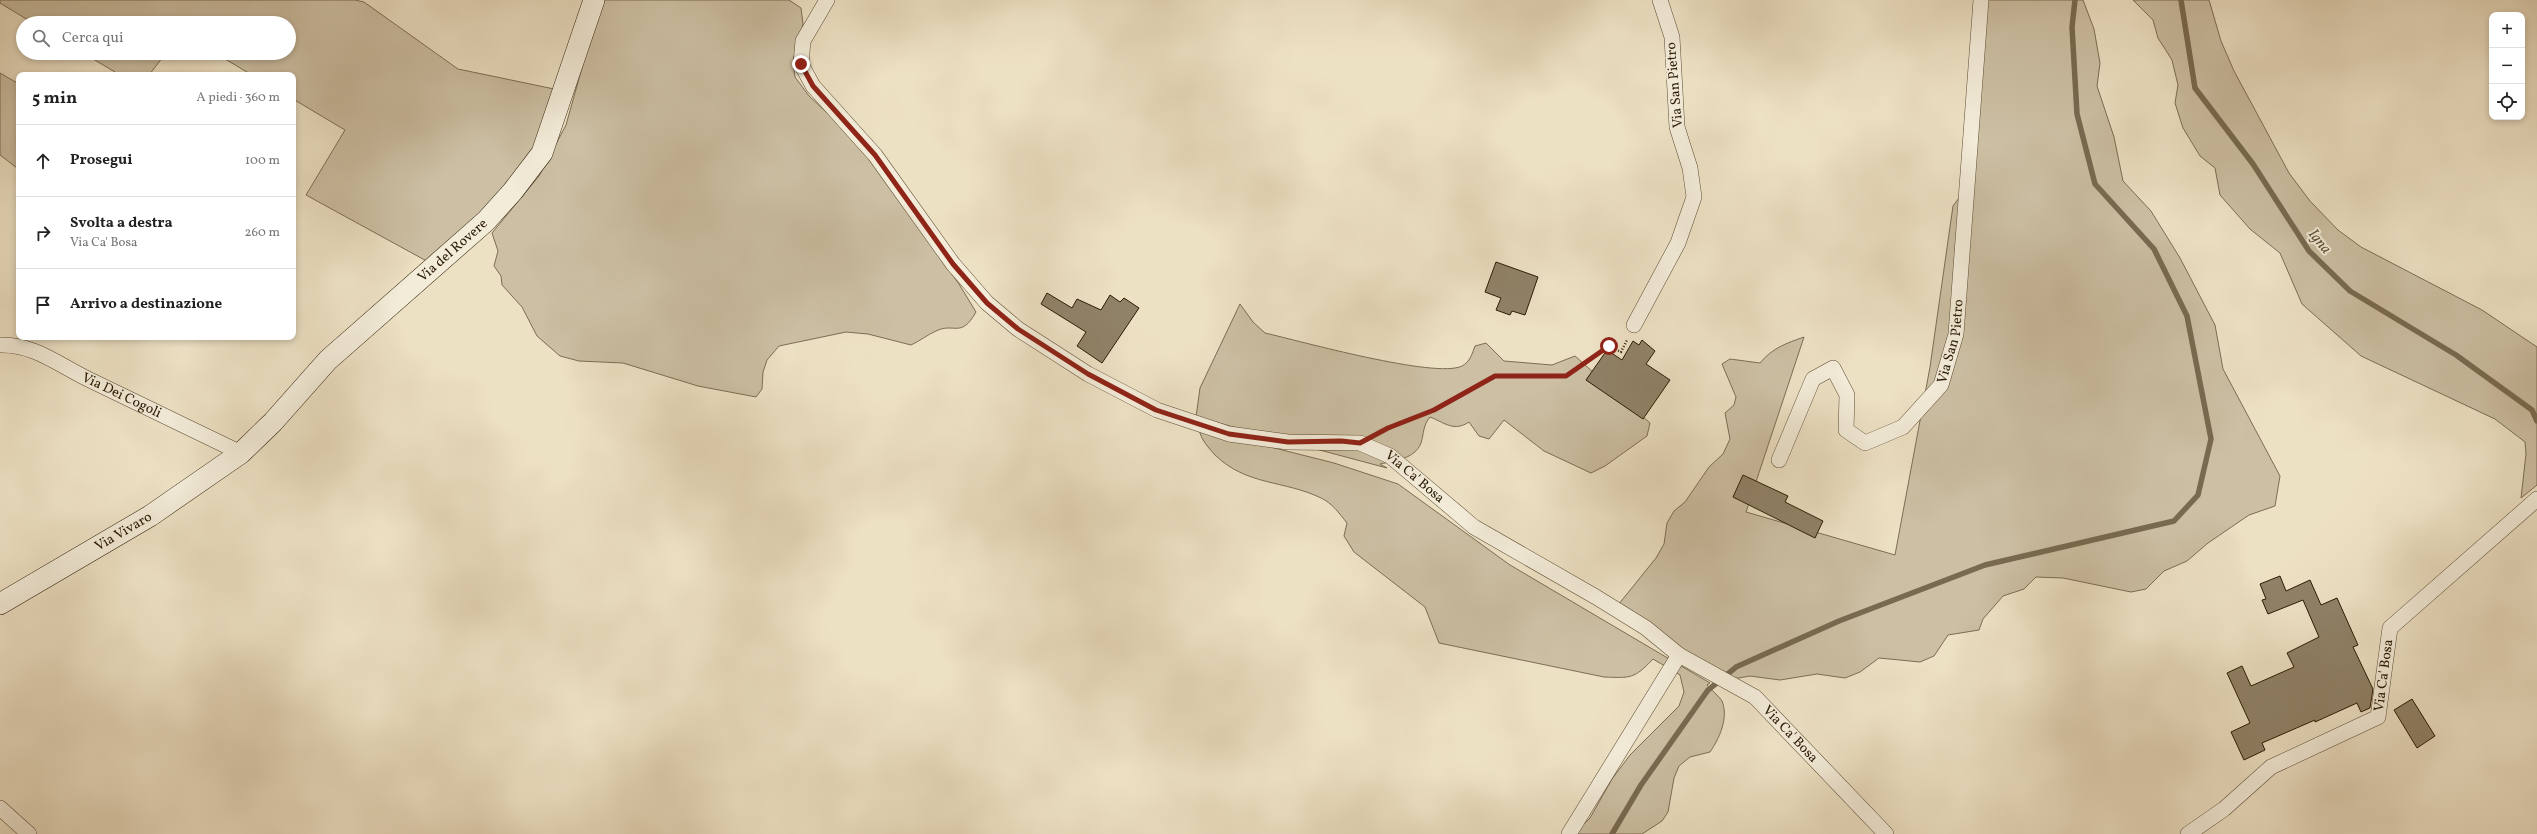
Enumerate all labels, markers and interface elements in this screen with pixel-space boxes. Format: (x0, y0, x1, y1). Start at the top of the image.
map controls (2489, 12, 2525, 120)
button: + (2489, 12, 2525, 48)
search box (16, 16, 296, 60)
icon: search (30, 27, 52, 49)
text: Cerca qui (62, 28, 124, 49)
street label: Via San Pietro (1662, 41, 1688, 129)
button: − (2489, 48, 2525, 84)
route end (792, 55, 810, 73)
button: locate (2489, 84, 2525, 120)
text: 5 min (32, 87, 77, 110)
text: A piedi · 360 m (197, 89, 280, 107)
icon: ahead (32, 150, 54, 172)
text: Prosegui (70, 150, 133, 171)
text: 100 m (245, 152, 280, 170)
text: Svolta a destra (70, 213, 173, 234)
street label: Via del Rovere (413, 214, 492, 286)
icon: right (32, 222, 54, 244)
text: 260 m (245, 224, 280, 242)
water label: Igna (2302, 225, 2336, 259)
text: Via Ca' Bosa (70, 234, 138, 252)
icon: arrive (32, 294, 54, 316)
text: Arrivo a destinazione (70, 294, 222, 315)
street label: Via San Pietro (1932, 299, 1968, 386)
route start (1600, 337, 1618, 355)
street label: Via Dei Cogoli (79, 368, 165, 423)
street label: Via Ca' Bosa (1381, 446, 1449, 508)
street label: Via Vivaro (91, 507, 155, 556)
street label: Via Ca' Bosa (2369, 638, 2398, 713)
street label: Via Ca' Bosa (1758, 701, 1822, 767)

